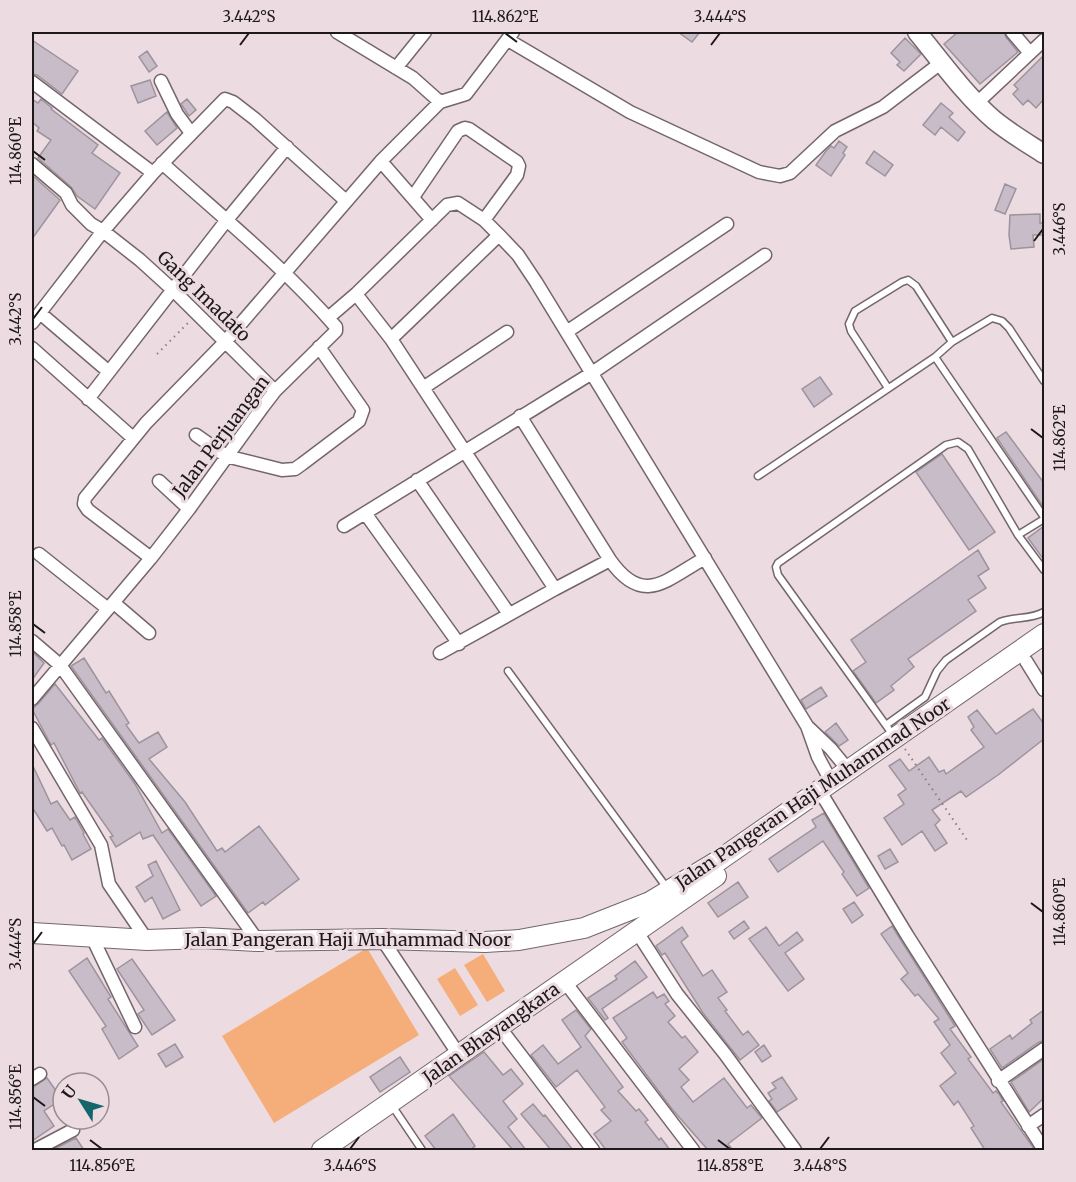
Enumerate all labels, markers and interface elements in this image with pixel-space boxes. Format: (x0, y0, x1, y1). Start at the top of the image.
text: 3.442°S (223, 7, 275, 26)
text: 114.862°E (472, 7, 539, 26)
text: 3.444°S (694, 7, 746, 26)
text: 114.860°E (6, 116, 25, 185)
text: 3.446°S (1050, 203, 1069, 255)
street label: Gang Imadato (152, 246, 256, 346)
text: 3.442°S (6, 293, 25, 345)
street label: Jalan Perjuangan (167, 371, 274, 502)
text: 114.862°E (1050, 404, 1069, 471)
text: 114.858°E (6, 590, 25, 657)
street label: Jalan Pangeran Haji Muhammad Noor (670, 692, 955, 894)
text: 114.860°E (1050, 877, 1069, 946)
text: 3.444°S (6, 918, 25, 970)
street label: Jalan Pangeran Haji Muhammad Noor (184, 928, 511, 951)
street label: Jalan Bhayangkara (417, 977, 564, 1089)
text: 114.856°E (6, 1064, 25, 1130)
north arrow (51, 1071, 111, 1131)
text: U (57, 1081, 81, 1103)
text: 114.856°E (69, 1156, 135, 1175)
text: 3.446°S (324, 1156, 376, 1175)
text: 114.858°E (697, 1156, 764, 1175)
text: 3.448°S (793, 1156, 847, 1175)

